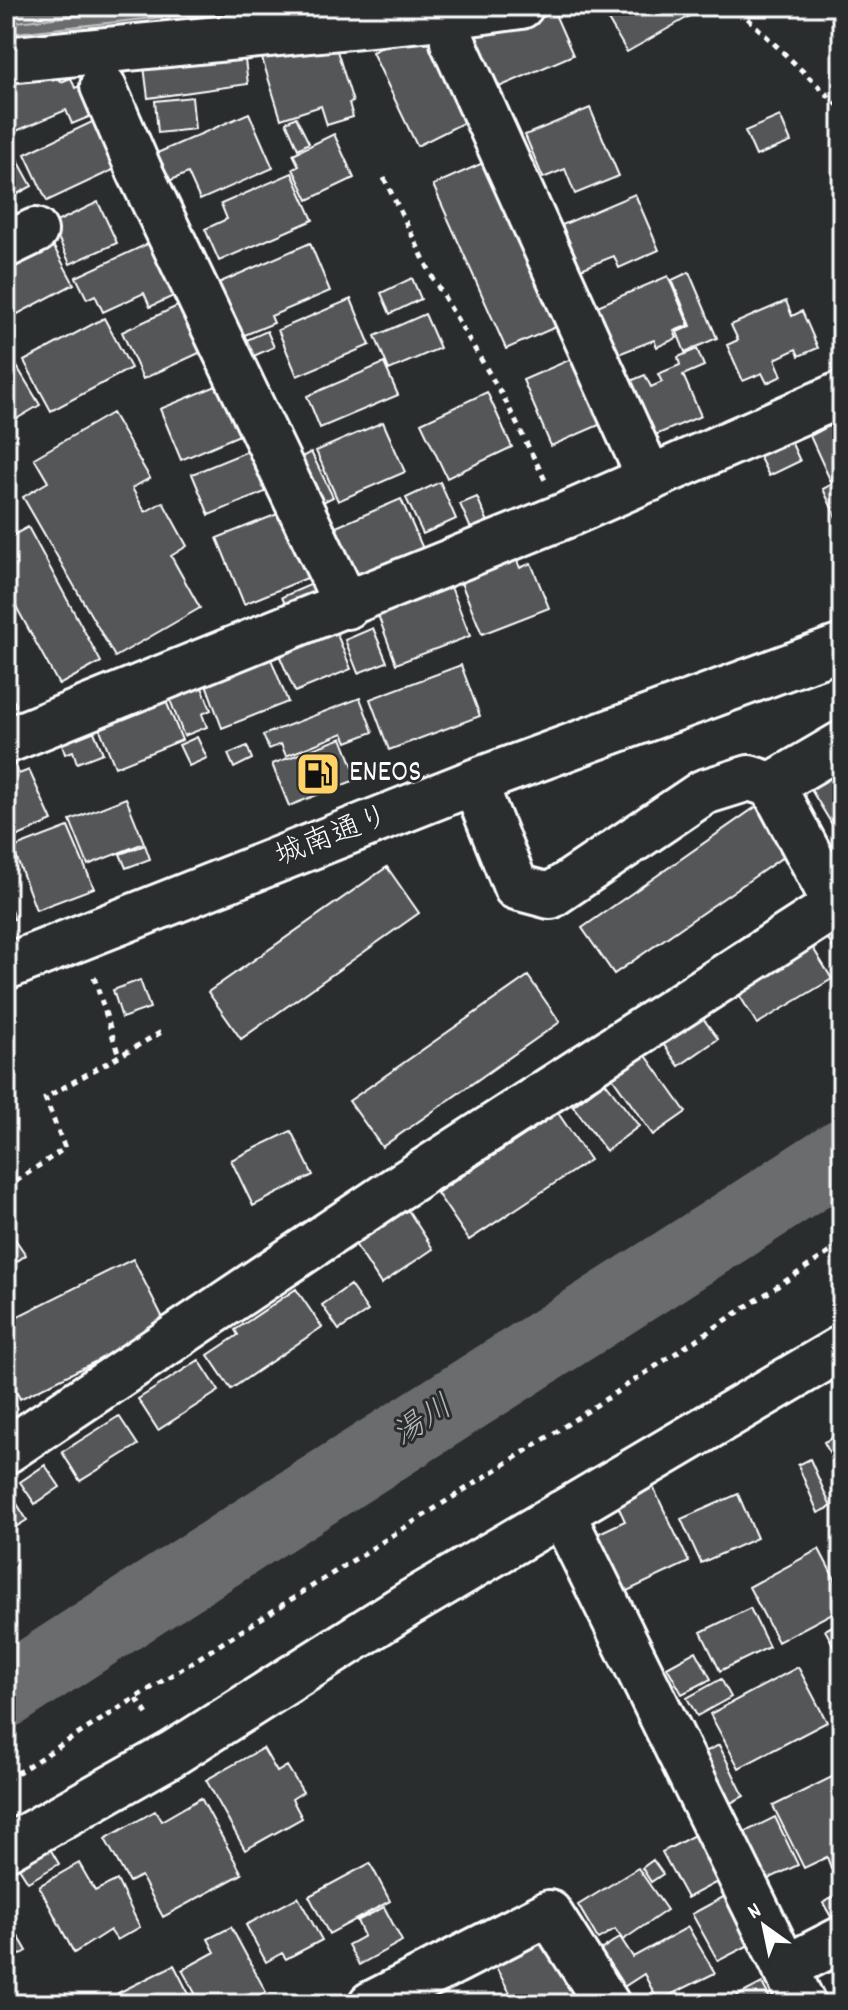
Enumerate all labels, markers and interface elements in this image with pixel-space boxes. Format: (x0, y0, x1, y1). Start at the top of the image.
fuel station icon: ENEOS (294, 750, 342, 798)
place label: ENEOS (349, 753, 422, 796)
street label: 城南通り (269, 796, 397, 880)
water label: 湯川 (385, 1386, 463, 1460)
north arrow (724, 1886, 804, 1966)
text: N (742, 1896, 768, 1928)

